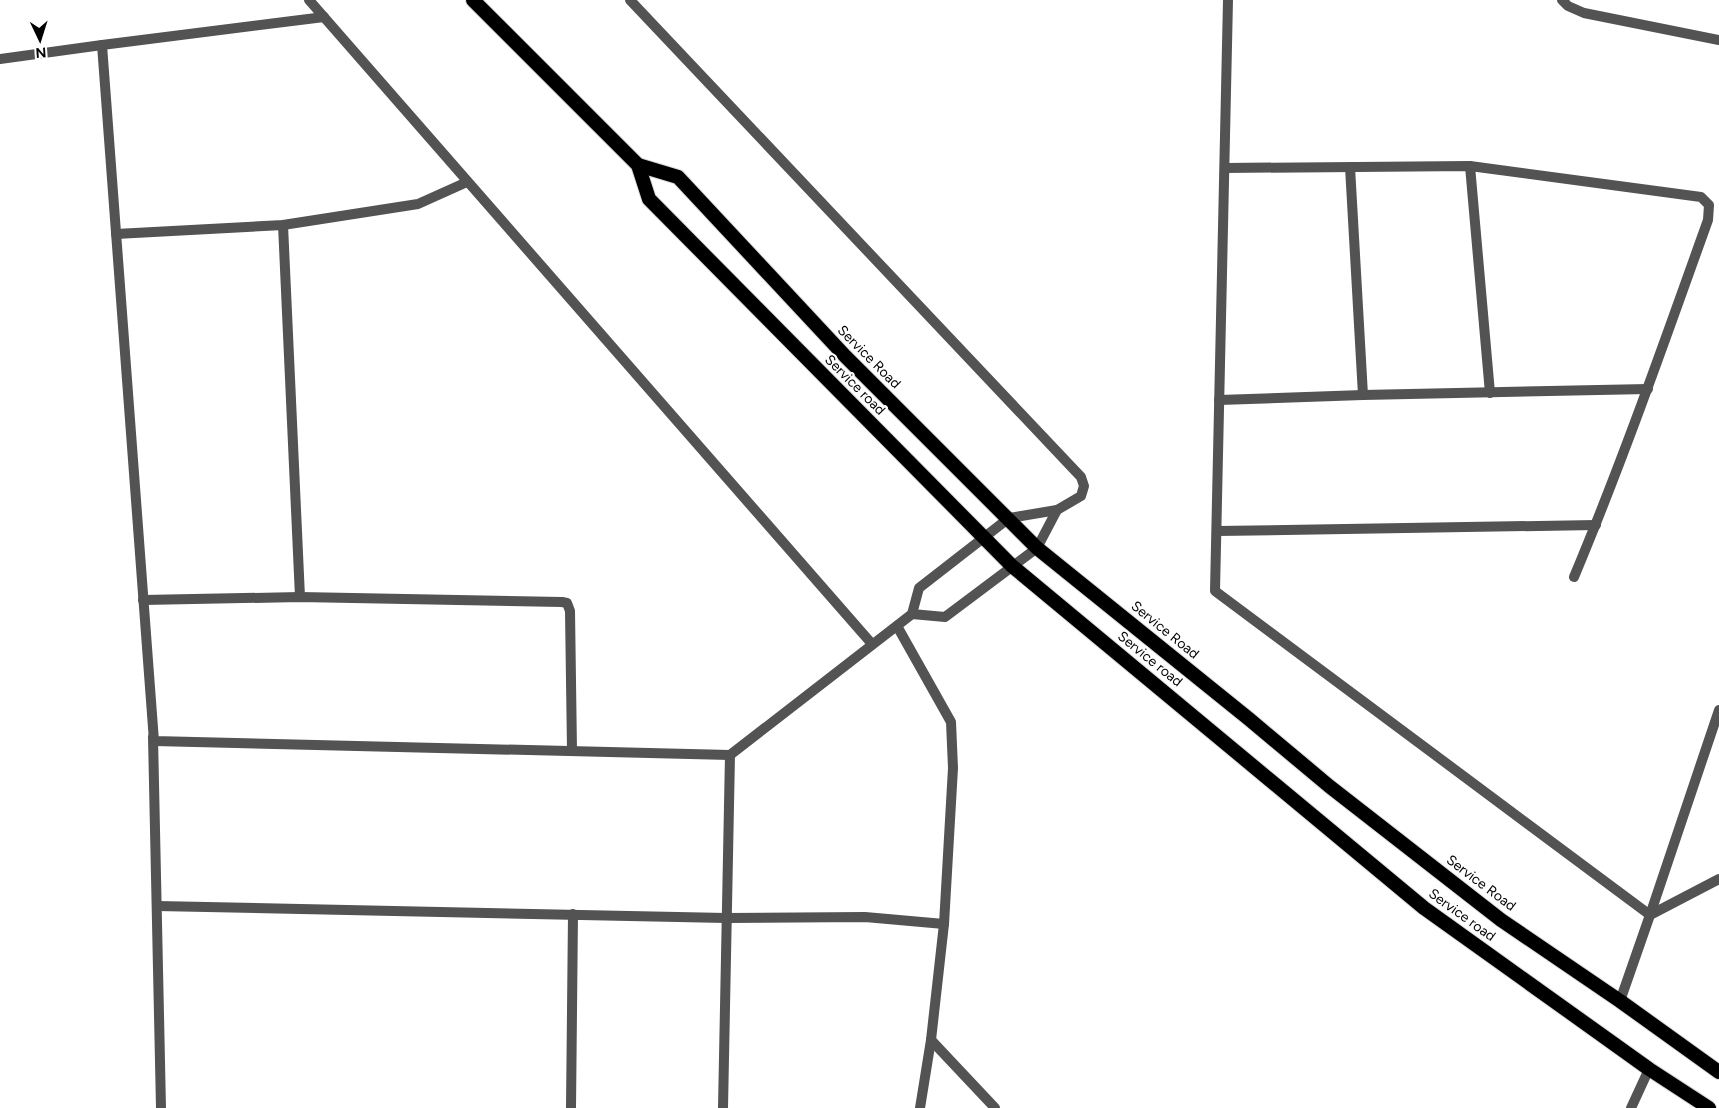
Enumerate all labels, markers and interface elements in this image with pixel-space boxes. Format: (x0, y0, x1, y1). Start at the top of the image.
north arrow (15, 15, 65, 65)
text: N (35, 44, 47, 61)
street label: Service Road (834, 322, 904, 392)
street label: Service road (821, 351, 889, 419)
street label: Service Road (1128, 597, 1202, 663)
street label: Service road (1114, 628, 1186, 690)
street label: Service Road (1443, 851, 1519, 915)
street label: Service road (1425, 885, 1499, 945)

